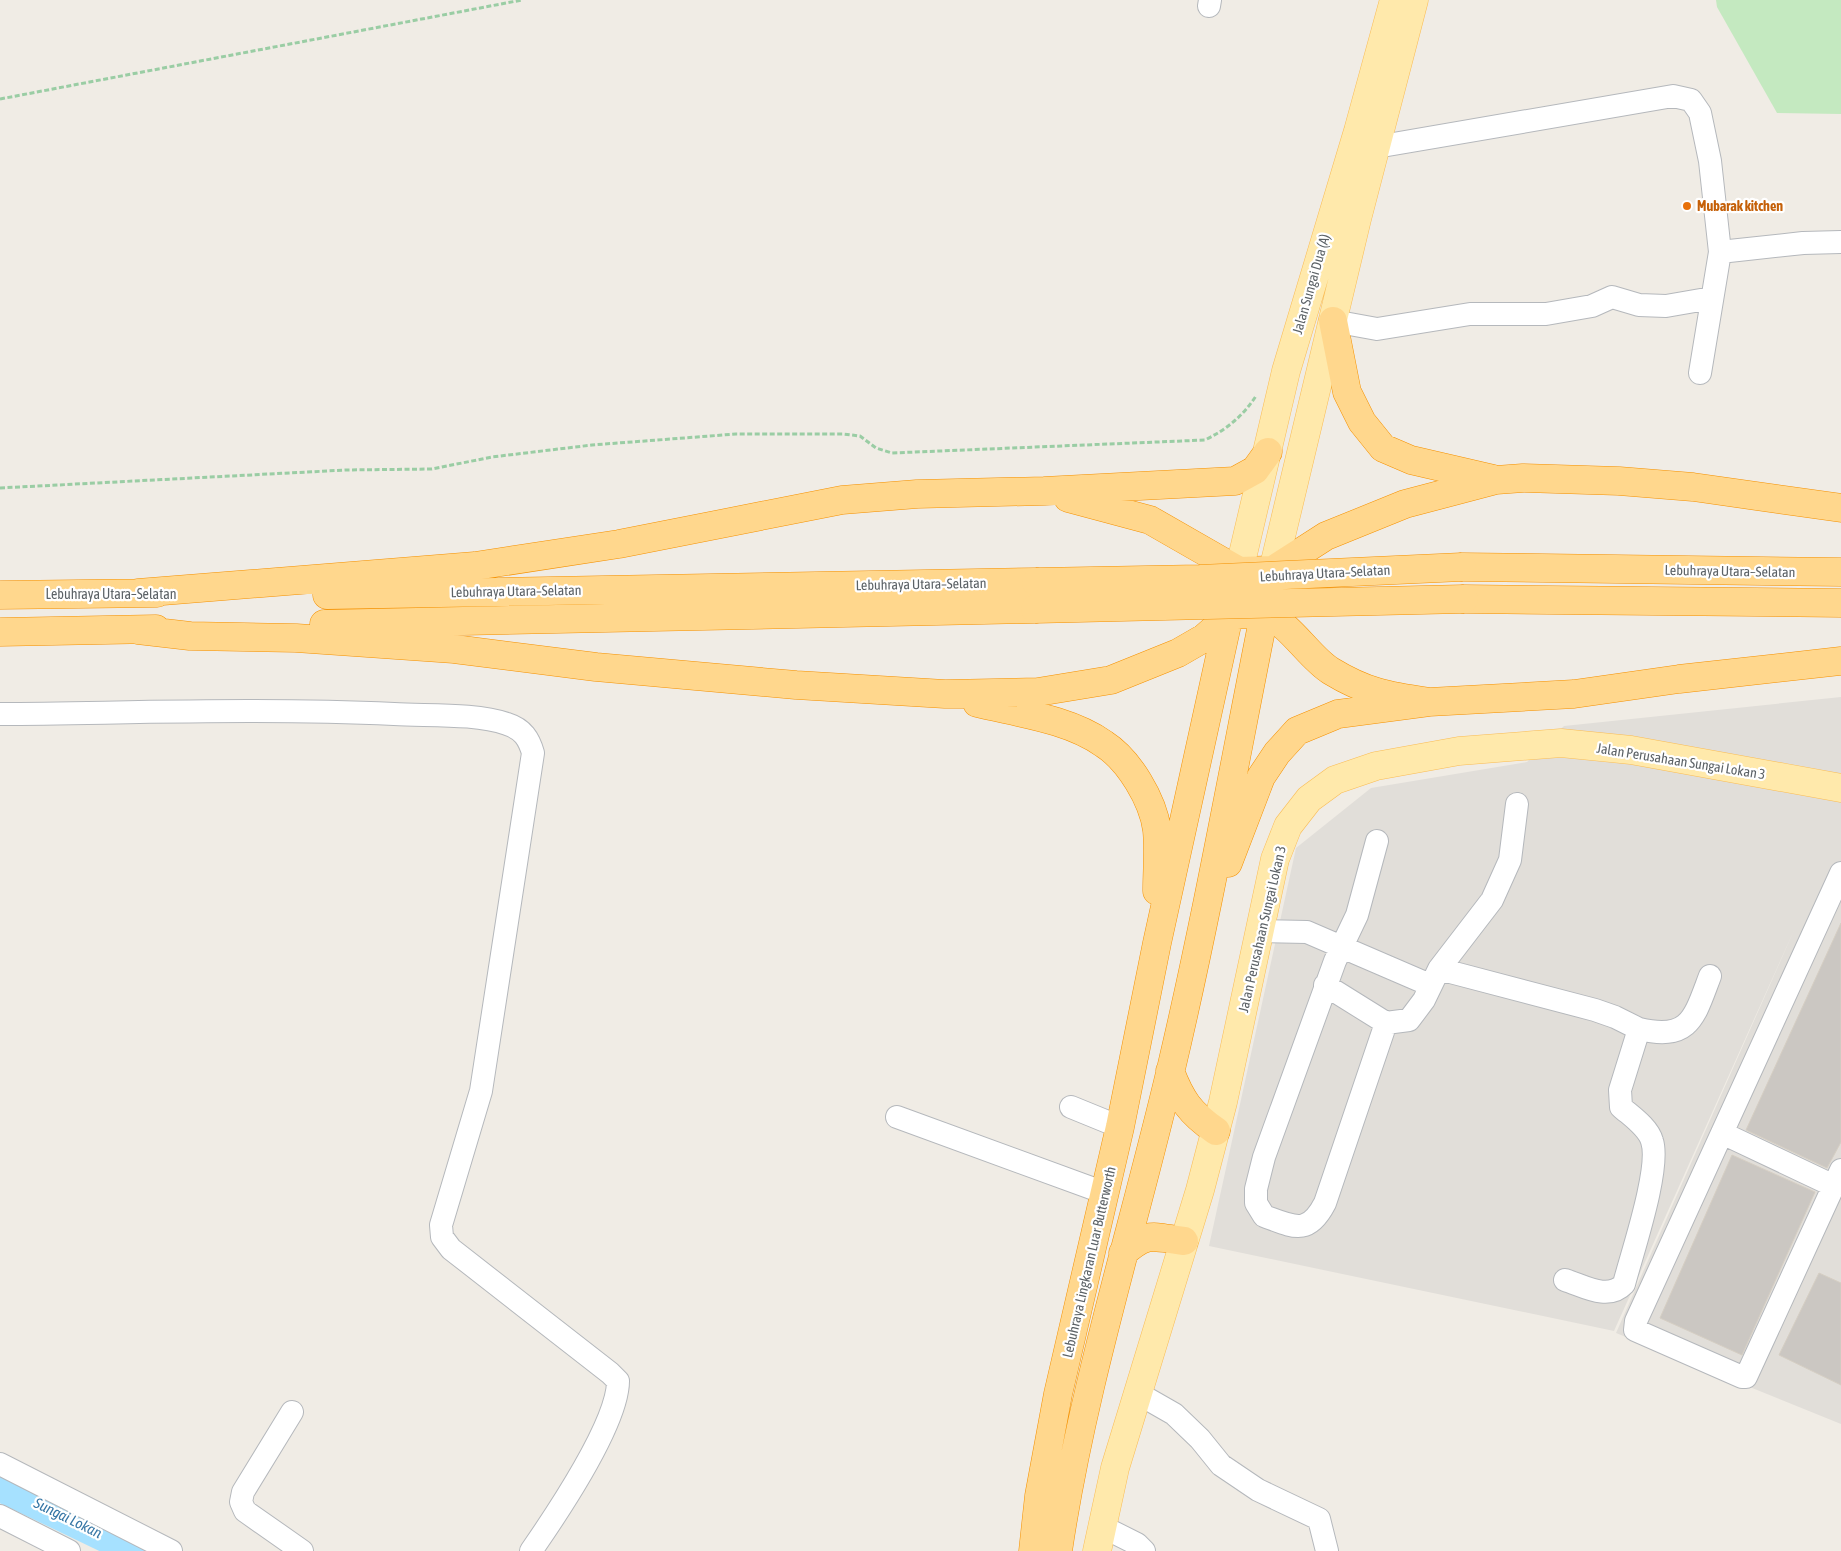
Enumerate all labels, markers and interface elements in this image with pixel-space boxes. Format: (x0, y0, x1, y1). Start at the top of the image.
place label: Mubarak kitchen (1697, 198, 1783, 214)
marker: Mubarak kitchen (1681, 200, 1693, 212)
street label: Jalan Sungai Dua (A) (1289, 232, 1333, 336)
street label: Lebuhraya Utara–Selatan (1259, 562, 1391, 584)
street label: Lebuhraya Utara–Selatan (1664, 562, 1796, 580)
street label: Lebuhraya Utara–Selatan (855, 575, 987, 593)
street label: Lebuhraya Utara–Selatan (450, 582, 582, 600)
street label: Lebuhraya Utara–Selatan (46, 586, 176, 602)
street label: Jalan Perusahaan Sungai Lokan 3 (1595, 740, 1767, 782)
street label: Jalan Perusahaan Sungai Lokan 3 (1235, 844, 1289, 1014)
street label: Lebuhraya Lingkaran Luar Butterworth (1059, 1165, 1119, 1359)
water label: Sungai Lokan (31, 1493, 105, 1541)

